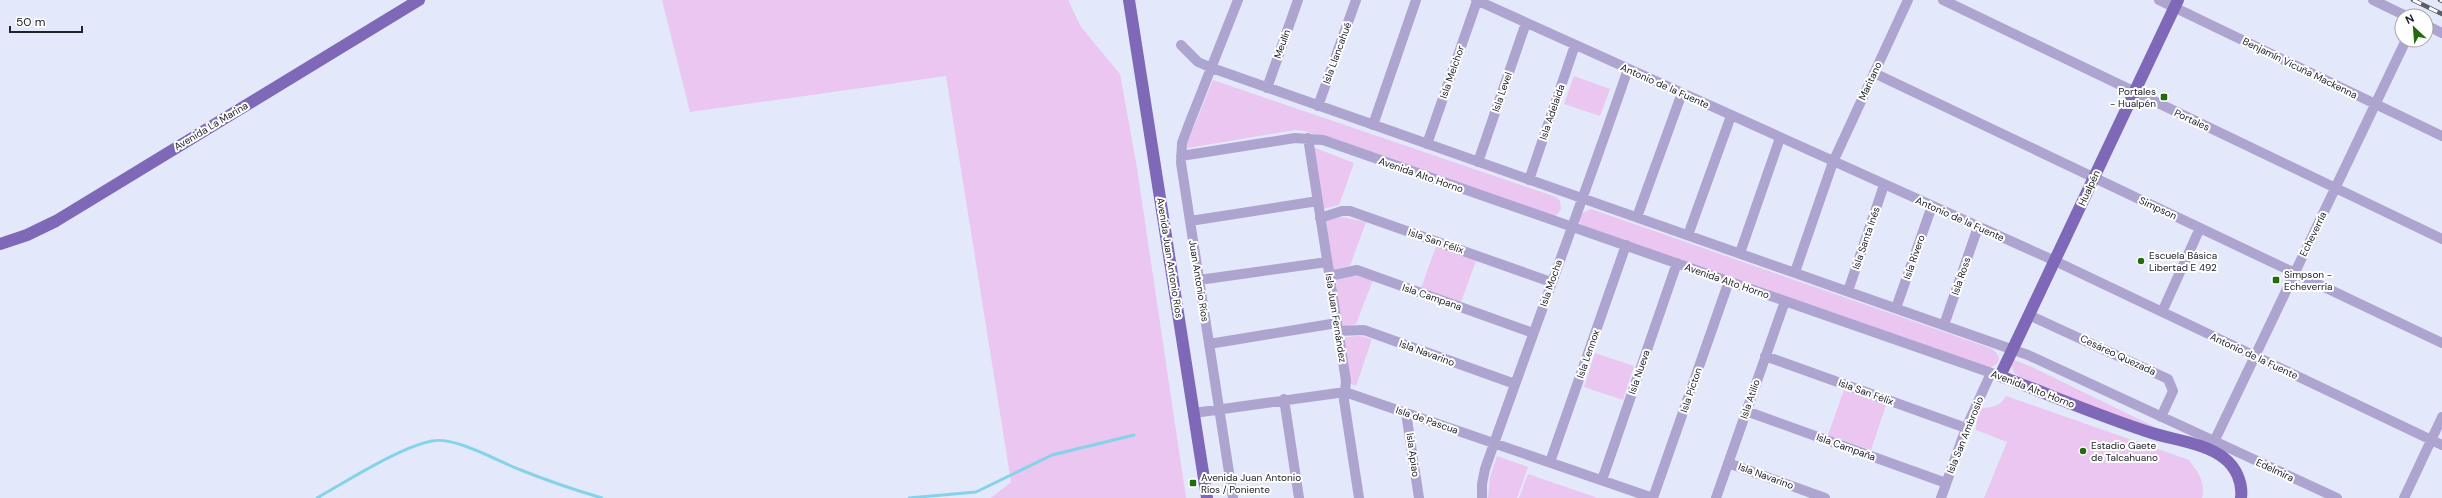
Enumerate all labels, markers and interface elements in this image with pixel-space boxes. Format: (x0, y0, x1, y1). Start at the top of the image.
scale bar (10, 8, 82, 34)
north arrow (2394, 8, 2434, 48)
text: N (2403, 11, 2416, 27)
text: 50 m (16, 14, 45, 30)
street label: Isla Llancahué (1320, 20, 1354, 86)
street label: Meulín (1271, 27, 1293, 60)
street label: Benjamín Vicuña Mackenna (2240, 35, 2360, 101)
street label: Isla Melchor (1437, 44, 1467, 100)
street label: Maritano (1855, 60, 1885, 102)
street label: Antonio de la Fuente (1619, 61, 1712, 112)
street label: Isla Level (1489, 70, 1515, 114)
street label: Isla Adelaida (1536, 83, 1568, 141)
place label: Portales - Hualpén (2110, 85, 2156, 110)
marker: Portales - Hualpén (2159, 92, 2169, 102)
street label: Avenida La Marina (172, 99, 250, 153)
street label: Portales (2172, 106, 2212, 134)
street label: Avenida Alto Horno (1377, 154, 1465, 196)
street label: Hualpén (2075, 168, 2103, 208)
street label: Antonio de la Fuente (1914, 194, 2007, 245)
street label: Simpson (2137, 194, 2179, 222)
street label: Avenida Juan Antonio Ríos (1154, 197, 1186, 319)
street label: Isla Santa Inés (1849, 205, 1883, 271)
street label: Echeverría (2297, 209, 2329, 259)
street label: Isla San Félix (1407, 225, 1465, 257)
street label: Isla Rivero (1900, 233, 1928, 281)
street label: Juan Antonio Ríos (1186, 239, 1212, 323)
place label: Escuela Básica Libertad E 492 (2149, 249, 2217, 274)
street label: Isla Ross (1948, 255, 1974, 297)
marker: Escuela Básica Libertad E 492 (2136, 256, 2146, 266)
street label: Isla Mocha (1537, 258, 1565, 308)
street label: Avenida Alto Horno (1683, 260, 1771, 302)
place label: Simpson - Echeverría (2284, 268, 2332, 293)
street label: Isla Juan Fernández (1323, 272, 1350, 364)
marker: Simpson - Echeverría (2271, 275, 2281, 285)
street label: Isla Campana (1401, 281, 1463, 313)
street label: Isla Lennox (1574, 328, 1602, 380)
street label: Antonio de la Fuente (2208, 330, 2300, 382)
street label: Cesáreo Quezada (2078, 332, 2158, 378)
street label: Isla Navarino (1397, 337, 1457, 369)
street label: Isla Nueva (1625, 348, 1653, 396)
street label: Isla Picton (1677, 365, 1705, 414)
street label: Avenida Alto Horno (1989, 367, 2077, 411)
street label: Isla San Félix (1837, 376, 1895, 408)
street label: Isla Atilio (1737, 378, 1763, 420)
street label: Isla San Ambrosio (1944, 395, 1986, 475)
street label: Isla de Pascua (1394, 403, 1460, 437)
street label: Isla Campaña (1815, 430, 1877, 464)
street label: Isla Apiao (1403, 432, 1423, 478)
place label: Estadio Gaete de Talcahuano (2091, 439, 2158, 464)
marker: Estadio Gaete de Talcahuano (2078, 446, 2088, 456)
street label: Edelmira (2254, 456, 2296, 484)
street label: Isla Navarino (1736, 460, 1796, 492)
place label: Avenida Juan Antonio Ríos / Poniente (1201, 471, 1301, 496)
marker: Avenida Juan Antonio Ríos / Poniente (1188, 478, 1198, 488)

